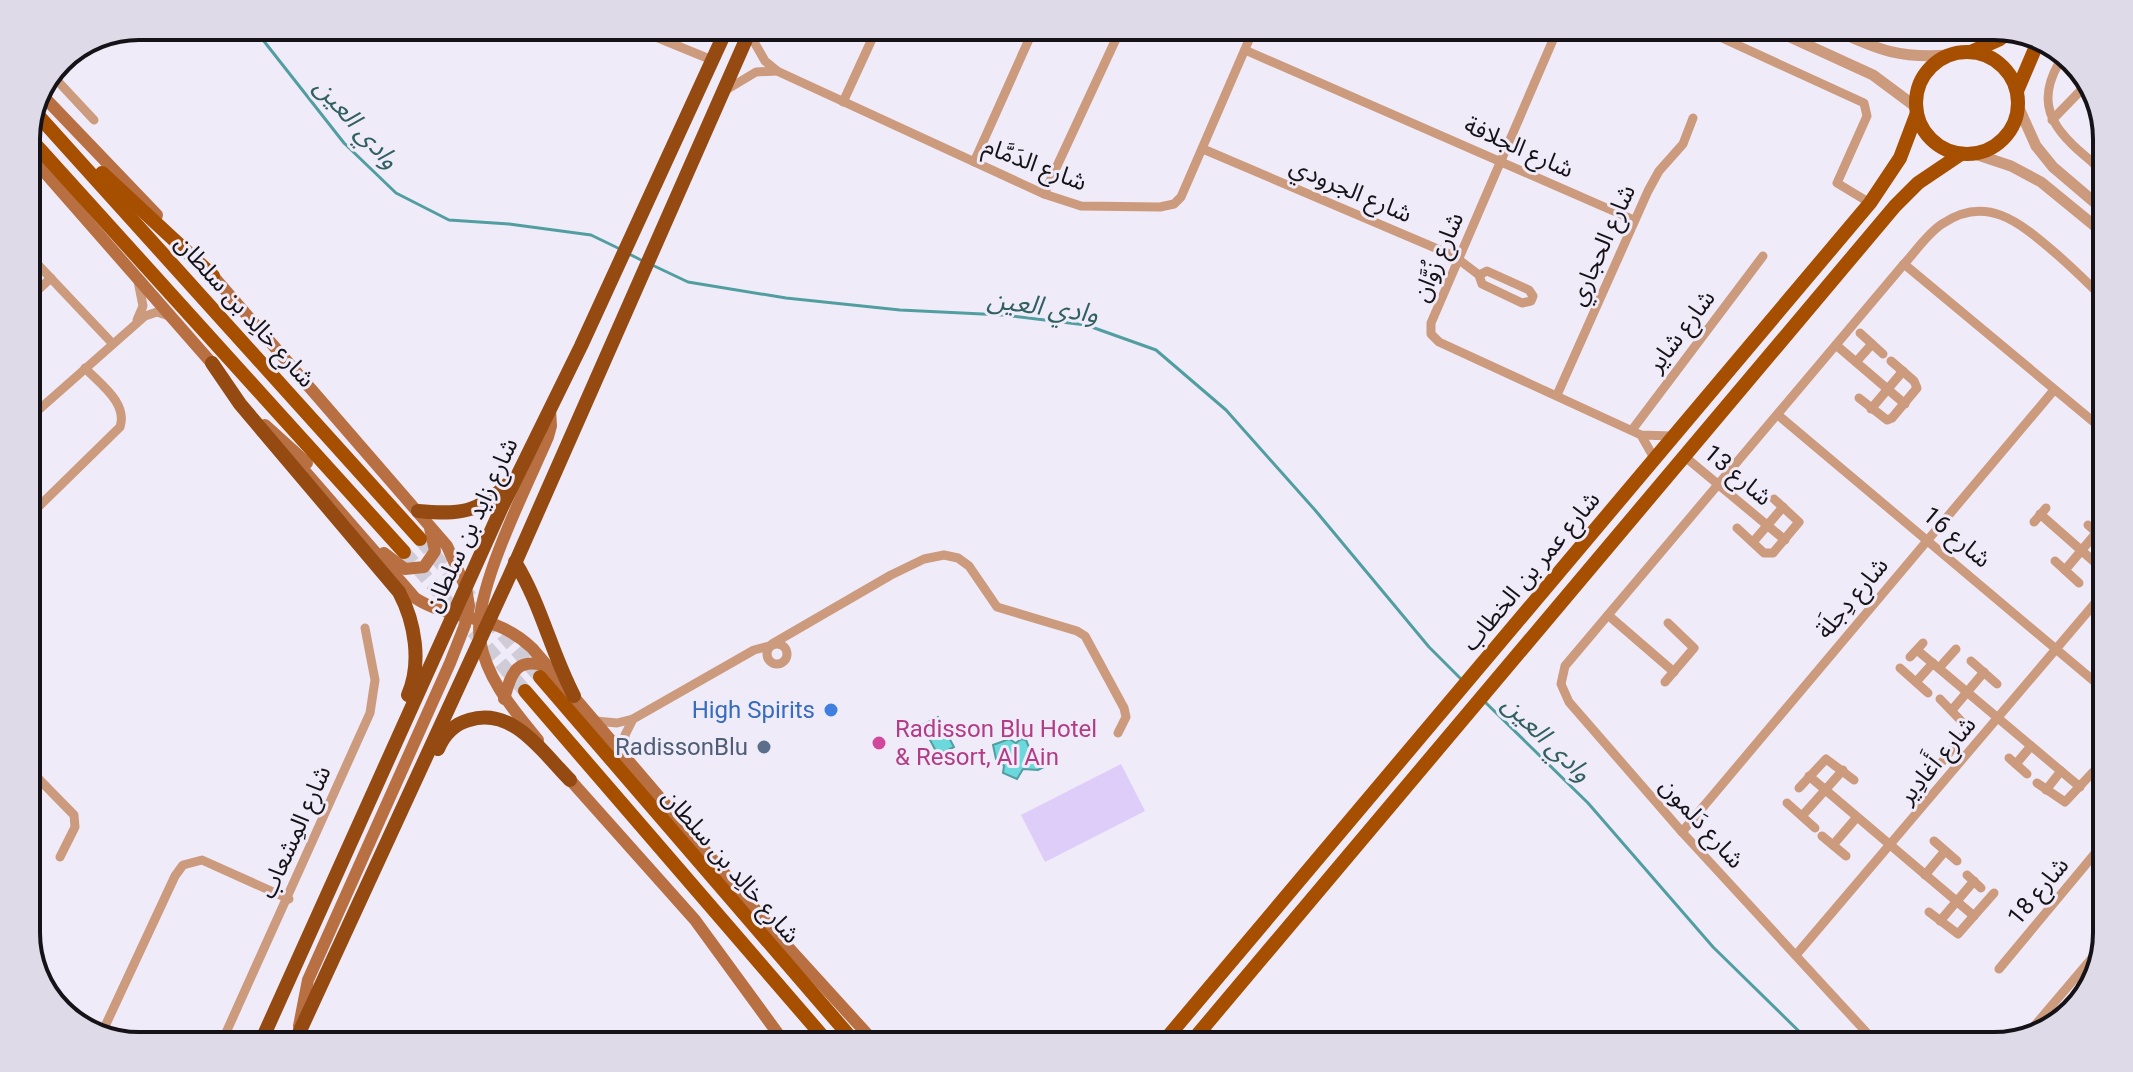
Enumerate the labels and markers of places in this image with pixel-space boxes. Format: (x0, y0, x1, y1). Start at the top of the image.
place label: High Spirits (692, 696, 815, 724)
marker: High Spirits (822, 701, 840, 719)
place label: Radisson Blu Hotel & Resort, Al Ain (895, 715, 1097, 771)
place label: RadissonBlu (615, 733, 748, 761)
marker: Radisson Blu Hotel & Resort, Al Ain (870, 734, 888, 752)
marker: RadissonBlu (755, 738, 773, 756)

